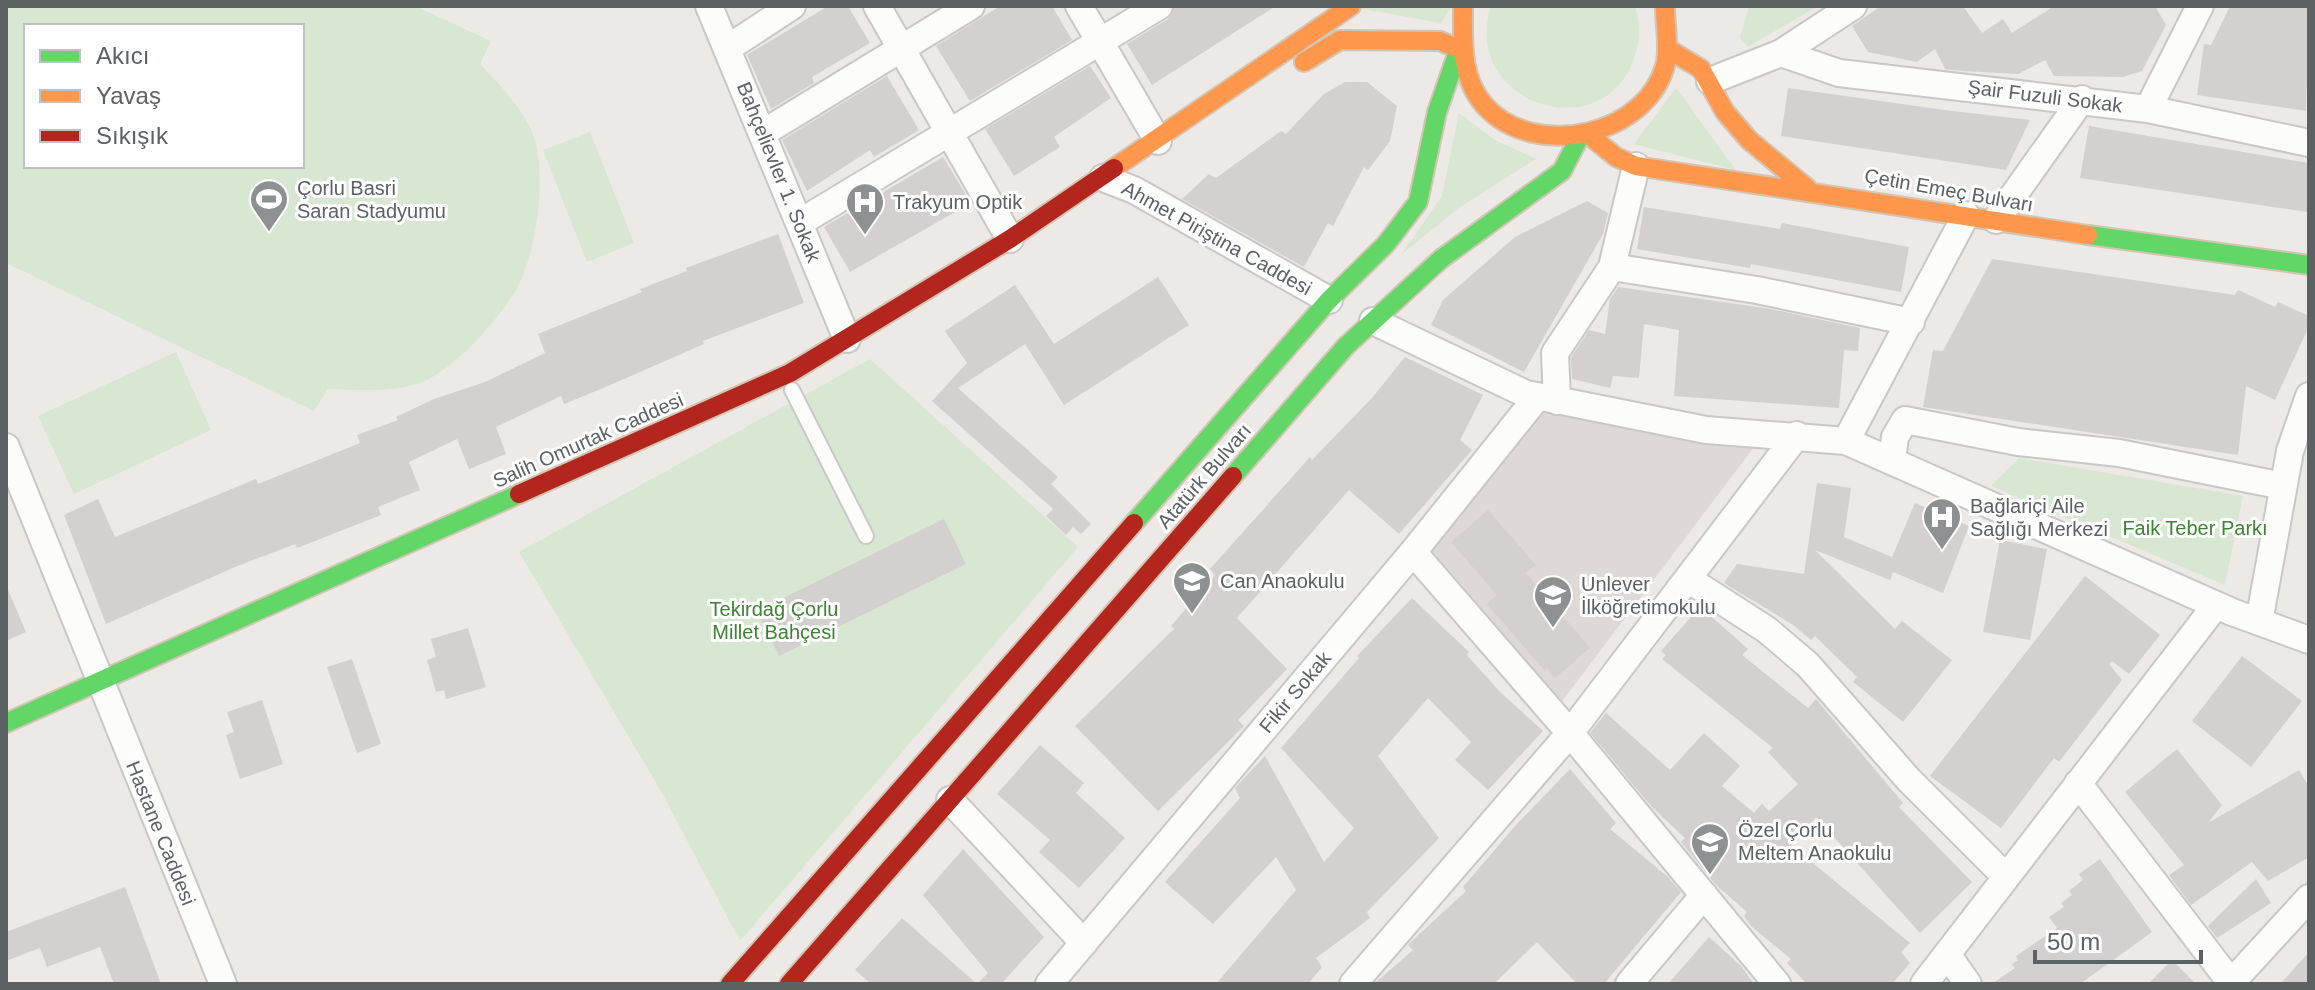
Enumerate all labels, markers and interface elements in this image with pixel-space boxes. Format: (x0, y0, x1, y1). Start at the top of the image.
legend (24, 24, 304, 168)
text: Akıcı (96, 42, 149, 69)
street label: Şair Fuzuli Sokak (1966, 76, 2125, 117)
street label: Bahçelievler 1. Sokak (733, 79, 826, 266)
text: Yavaş (96, 82, 161, 109)
text: Sıkışık (96, 122, 169, 149)
street label: Çetin Emeç Bulvarı (1863, 164, 2035, 216)
place label: Çorlu Basri Saran Stadyumu (297, 177, 446, 222)
street label: Ahmet Piriştina Caddesi (1118, 177, 1316, 299)
sports icon: Çorlu Basri Saran Stadyumu (248, 178, 290, 233)
hospital icon: Trakyum Optik (844, 181, 886, 236)
place label: Trakyum Optik (893, 191, 1023, 213)
street label: Salih Omurtak Caddesi (490, 388, 686, 492)
street label: Atatürk Bulvarı (1153, 419, 1255, 533)
place label: Bağlariçi Aile Sağlığı Merkezi (1970, 495, 2108, 540)
hospital icon: Bağlariçi Aile Sağlığı Merkezi (1921, 496, 1963, 551)
park label: Faik Teber Parkı (2122, 517, 2268, 539)
school or university icon: Can Anaokulu (1171, 560, 1213, 615)
place label: Can Anaokulu (1220, 570, 1345, 592)
place label: Unlever İlköğretimokulu (1581, 573, 1716, 618)
school or university icon: Unlever İlköğretimokulu (1532, 574, 1574, 629)
park label: Tekirdağ Çorlu Millet Bahçesi (710, 598, 838, 643)
street label: Fikir Sokak (1255, 646, 1336, 737)
street label: Hastane Caddesi (122, 758, 200, 908)
place label: Özel Çorlu Meltem Anaokulu (1738, 819, 1891, 864)
school or university icon: Özel Çorlu Meltem Anaokulu (1689, 821, 1731, 876)
scale bar (2035, 914, 2201, 964)
text: 50 m (2047, 928, 2100, 955)

